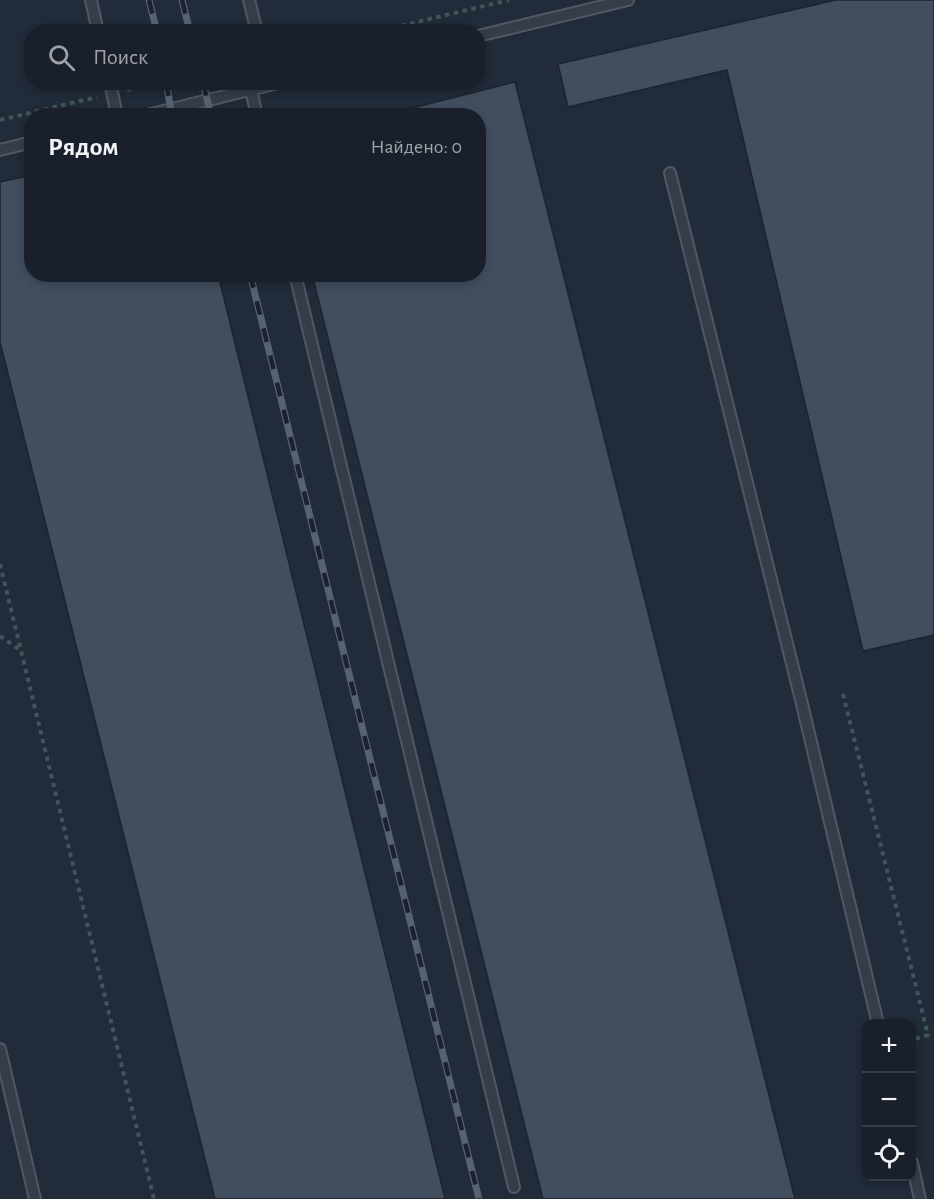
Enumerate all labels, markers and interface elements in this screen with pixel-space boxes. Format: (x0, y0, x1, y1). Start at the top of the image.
search box (24, 24, 486, 90)
icon: search (45, 41, 78, 74)
text: Поиск (93, 46, 148, 68)
text: Рядом (48, 134, 119, 160)
text: Найдено: 0 (371, 137, 462, 157)
map controls (862, 1019, 916, 1181)
button: + (862, 1019, 916, 1073)
button: − (862, 1073, 916, 1127)
button: locate (862, 1127, 916, 1181)

